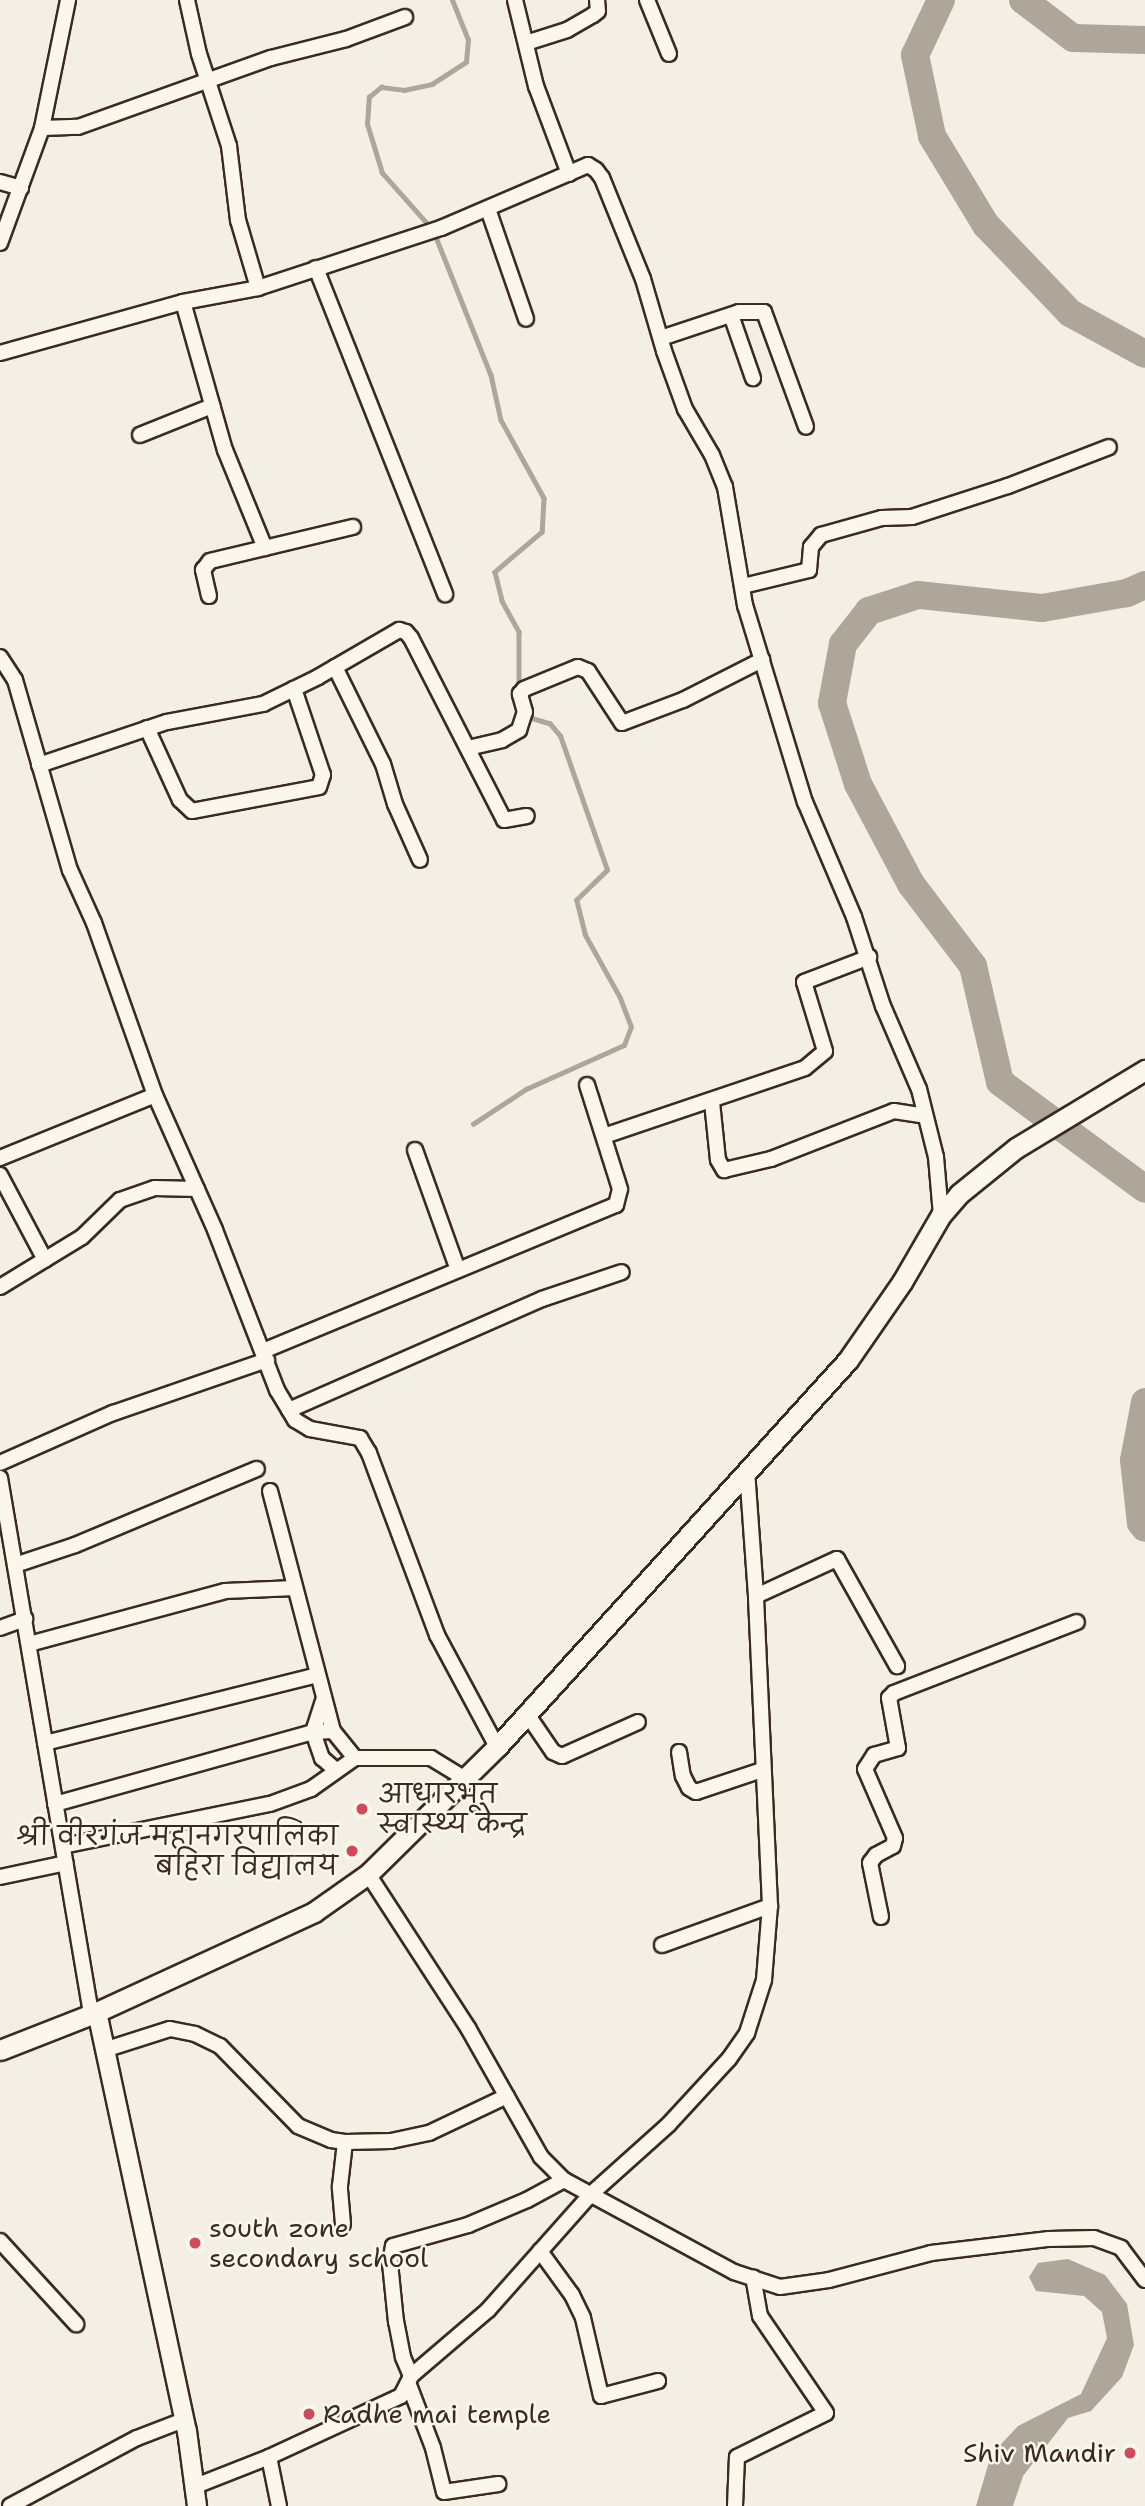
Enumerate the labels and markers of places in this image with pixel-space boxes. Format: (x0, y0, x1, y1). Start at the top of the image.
place label: आधारभूत स्वास्थ्य केन्द्र (378, 1778, 527, 1840)
marker: आधारभूत स्वास्थ्य केन्द्र (352, 1799, 372, 1819)
place label: श्री वीरगंज महानगरपालिका बहिरा विद्यालय (16, 1820, 338, 1882)
marker: श्री वीरगंज महानगरपालिका बहिरा विद्यालय (344, 1843, 360, 1859)
place label: south zone secondary school (209, 2212, 428, 2274)
marker: south zone secondary school (187, 2235, 203, 2251)
place label: Radhe mai temple (323, 2398, 551, 2430)
marker: Radhe mai temple (301, 2406, 317, 2422)
place label: Shiv Mandir (963, 2437, 1116, 2469)
marker: Shiv Mandir (1122, 2445, 1138, 2461)

